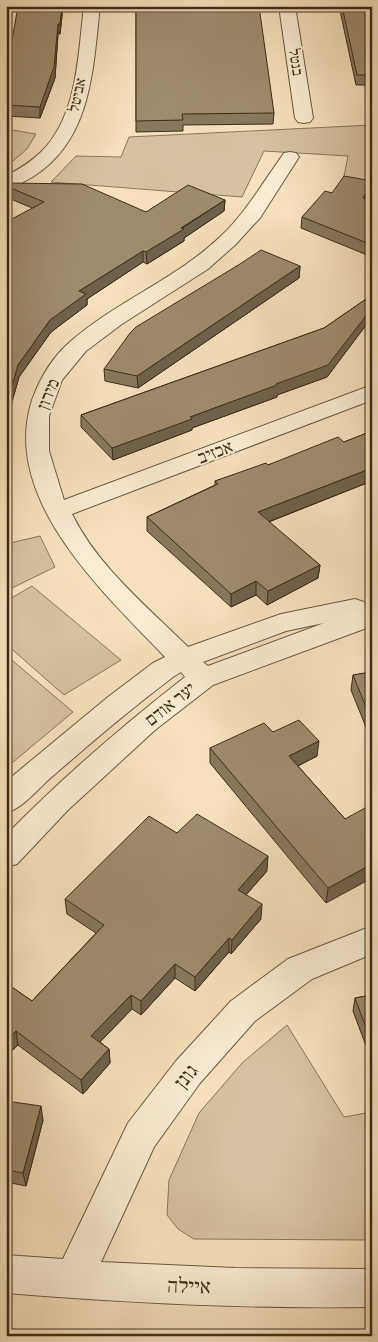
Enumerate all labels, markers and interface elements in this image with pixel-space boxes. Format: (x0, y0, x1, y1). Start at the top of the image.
street label: בנטל (284, 47, 307, 77)
street label: אביטל (64, 76, 91, 114)
street label: מירון (33, 375, 65, 413)
street label: אכזיב (194, 436, 236, 470)
street label: יער אודם (141, 678, 200, 731)
street label: גונן (169, 1059, 205, 1094)
street label: איילה (167, 1273, 211, 1301)

